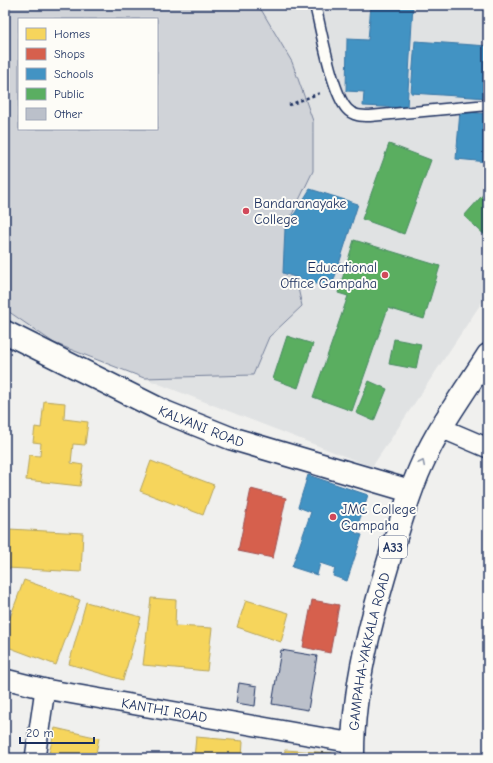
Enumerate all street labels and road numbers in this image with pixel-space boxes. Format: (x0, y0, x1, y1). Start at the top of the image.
street label: KALYANI ROAD (155, 402, 246, 451)
road number: A33 (379, 536, 407, 558)
street label: GAMPAHA-YAKKALA ROAD (346, 570, 394, 731)
street label: KANTHI ROAD (120, 695, 209, 726)

